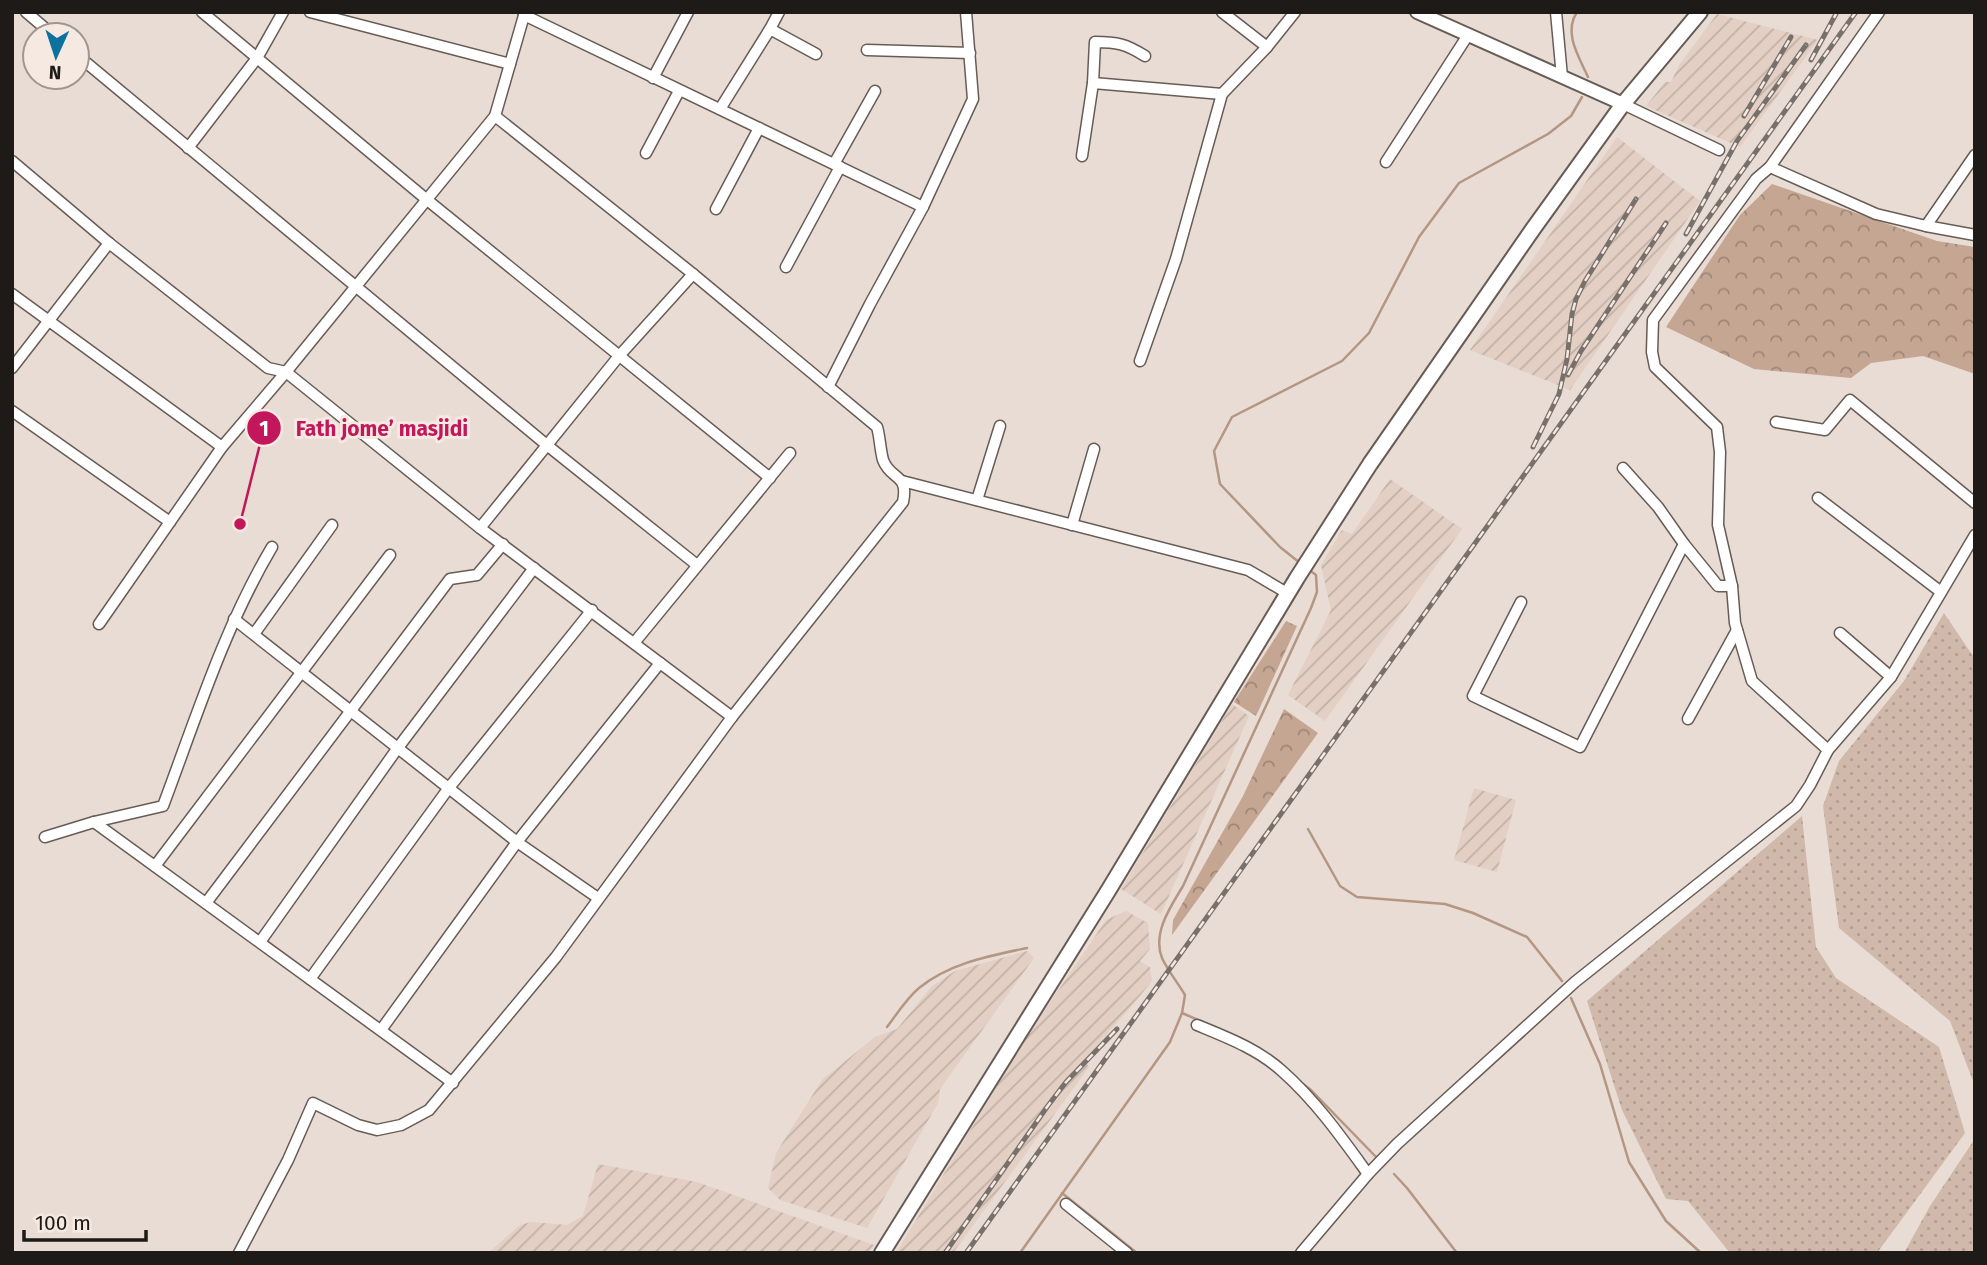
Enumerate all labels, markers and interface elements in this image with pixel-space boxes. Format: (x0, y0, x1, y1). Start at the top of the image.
north arrow (21, 21, 91, 91)
text: N (48, 61, 62, 84)
callout: Fath jome’ masjidi (247, 407, 483, 449)
text: 1 (259, 416, 269, 442)
text: Fath jome’ masjidi (296, 416, 468, 442)
scale bar (24, 1198, 147, 1242)
text: 100 m (35, 1210, 91, 1236)

